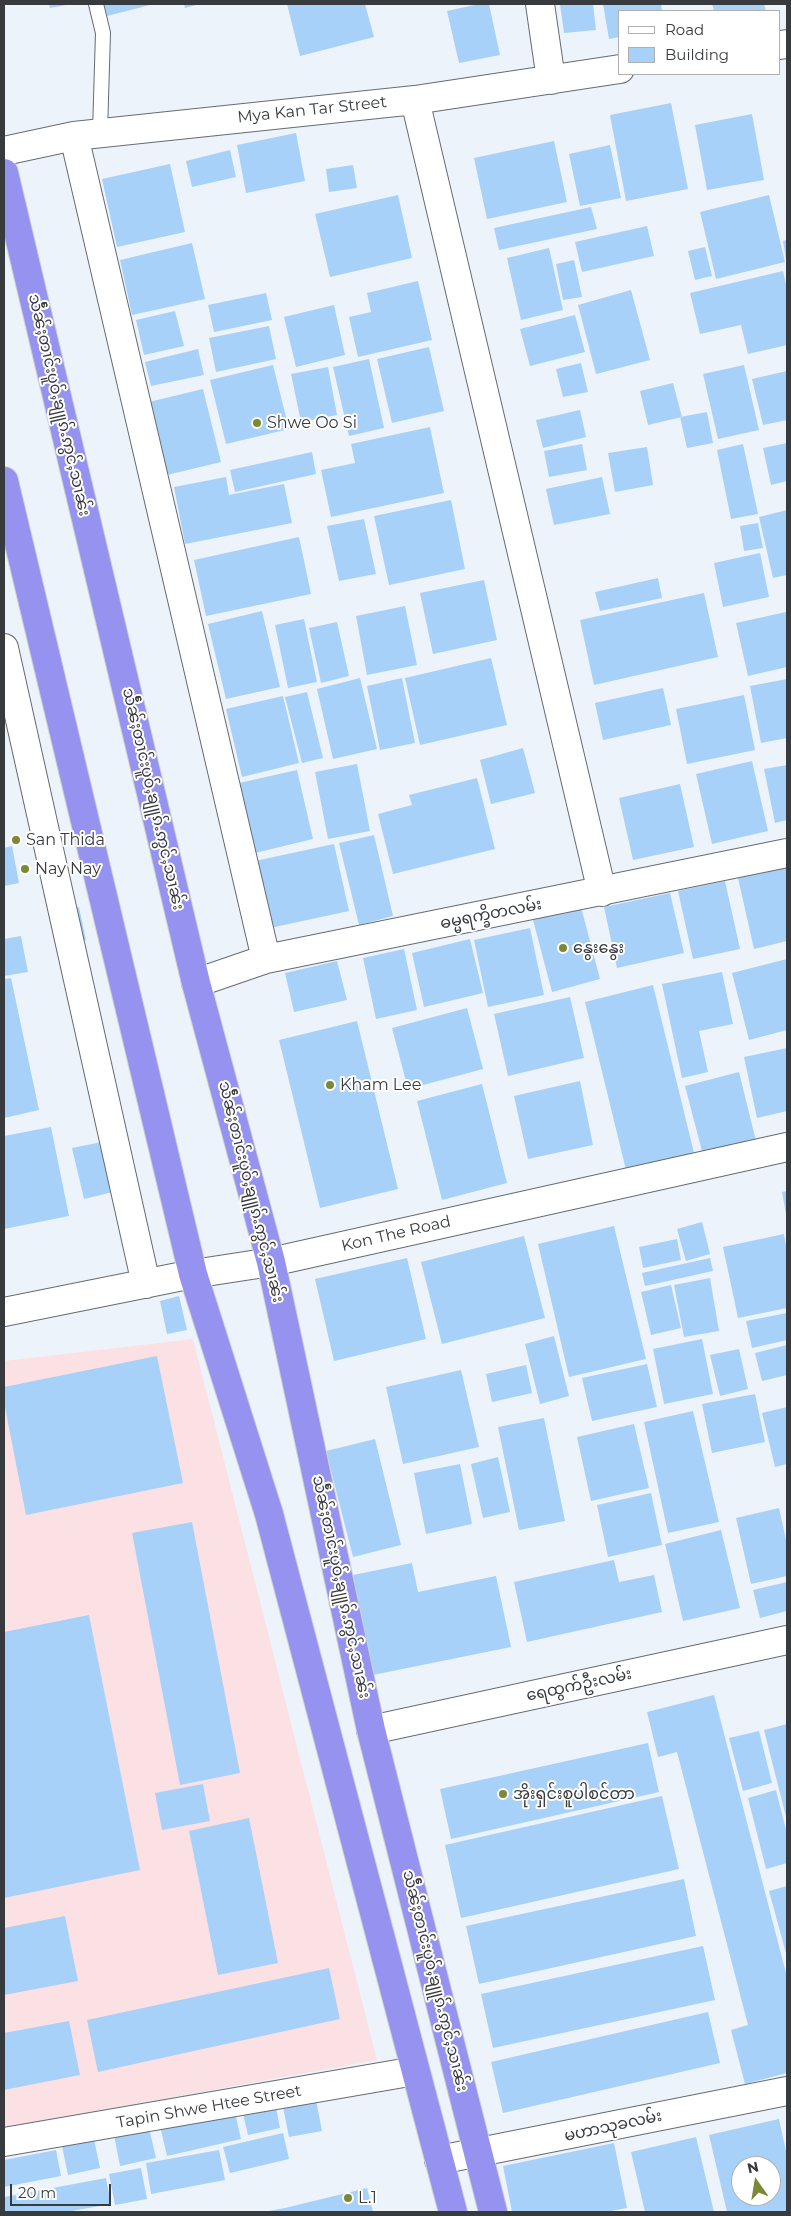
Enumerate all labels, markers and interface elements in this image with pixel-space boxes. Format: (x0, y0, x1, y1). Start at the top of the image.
legend (618, 10, 781, 75)
text: Road (665, 20, 704, 39)
text: Building (665, 45, 729, 64)
street label: Mya Kan Tar Street (236, 93, 388, 127)
street label: သဵႅၼ်ႈတၢင်းပူဝ်ႇၶျူၵ်ႉဢွင်ႇသၢၼ်း (24, 292, 94, 518)
place label: Shwe Oo Si (267, 413, 357, 433)
marker: Shwe Oo Si (251, 417, 263, 429)
street label: သဵႅၼ်ႈတၢင်းပူဝ်ႇၶျူၵ်ႉဢွင်ႇသၢၼ်း (118, 686, 188, 912)
place label: San Thida (26, 830, 105, 850)
marker: San Thida (10, 834, 22, 846)
place label: Nay Nay (35, 859, 101, 879)
marker: Nay Nay (19, 863, 31, 875)
street label: ဓမ္မရက္ခိတလမ်း (439, 895, 543, 933)
place label: နွေးနွေး (573, 938, 624, 958)
marker: နွေးနွေး (557, 942, 569, 954)
place label: Kham Lee (340, 1075, 421, 1095)
street label: သဵႅၼ်ႈတၢင်းပူဝ်ႇၶျူၵ်ႉဢွင်ႇသၢၼ်း (214, 1079, 288, 1305)
marker: Kham Lee (324, 1079, 336, 1091)
street label: Kon The Road (339, 1212, 453, 1256)
street label: သဵႅၼ်ႈတၢင်းပူဝ်ႇၶျူၵ်ႉဢွင်ႇသၢၼ်း (308, 1474, 374, 1700)
street label: ရေထွက်ဦးလမ်း (524, 1664, 634, 1706)
place label: အိုးရှင်းစူပါစင်တာ (513, 1784, 635, 1804)
marker: အိုးရှင်းစူပါစင်တာ (497, 1788, 509, 1800)
street label: သဵႅၼ်ႈတၢင်းပူဝ်ႇၶျူၵ်ႉဢွင်ႇသၢၼ်း (398, 1868, 472, 2094)
street label: Tapin Shwe Htee Street (115, 2081, 303, 2133)
street label: မဟာသုခလမ်း (562, 2106, 664, 2146)
north arrow (731, 2156, 781, 2206)
text: N (745, 2157, 760, 2177)
scale bar (12, 2174, 114, 2206)
text: 20 m (18, 2183, 56, 2202)
place label: L.1 (358, 2188, 377, 2208)
marker: L.1 (342, 2192, 354, 2204)

